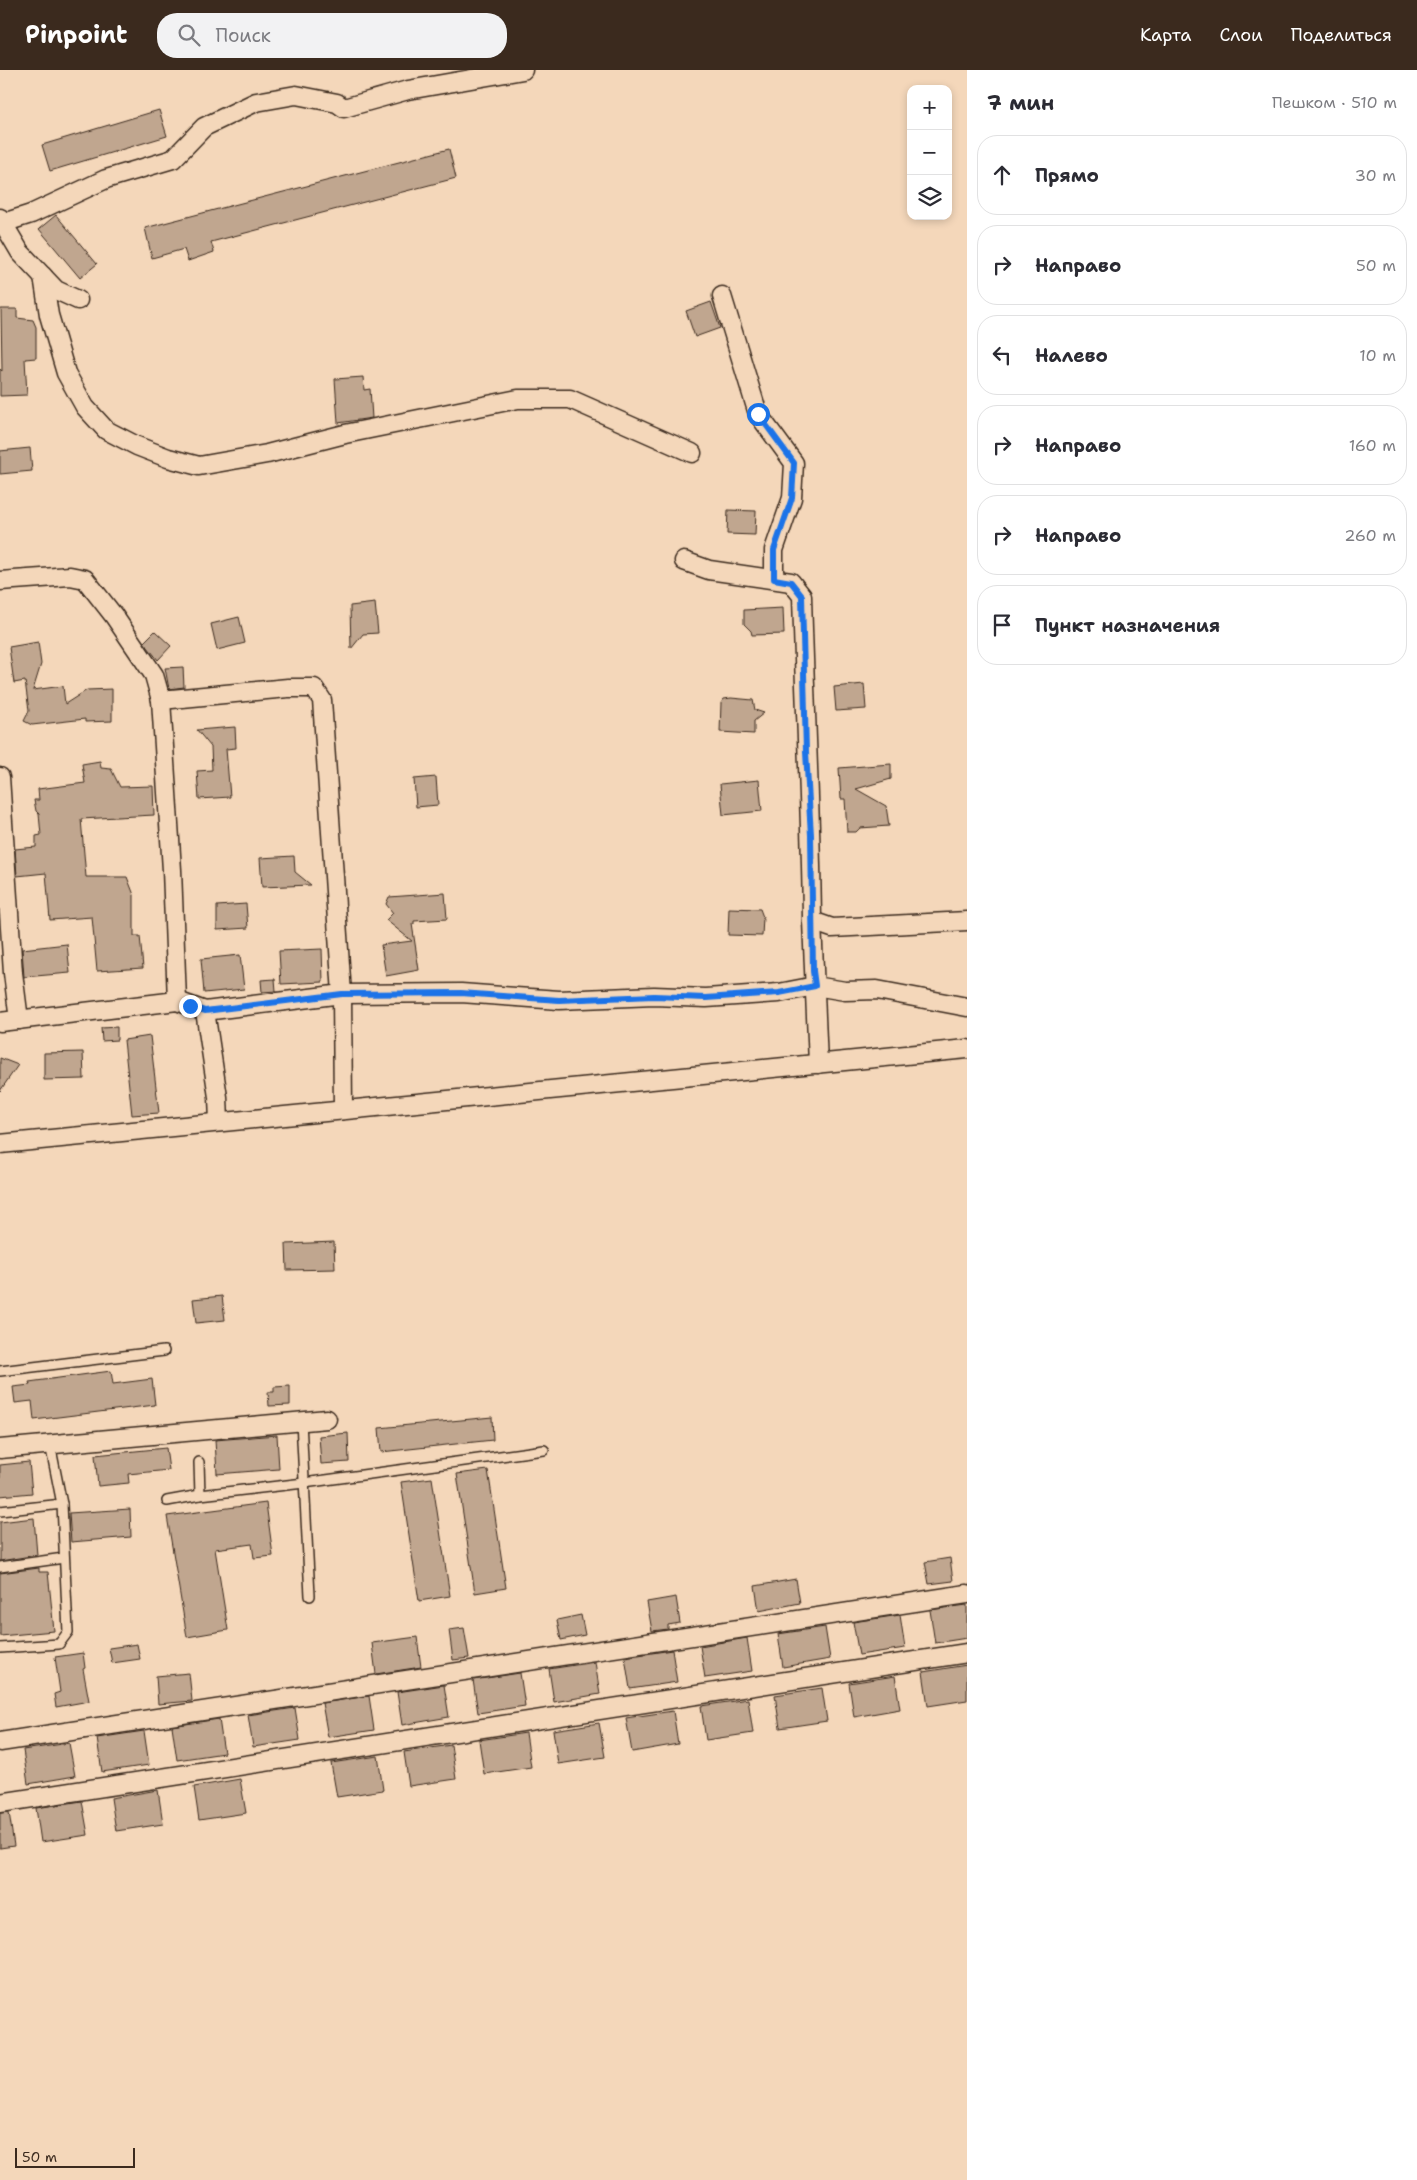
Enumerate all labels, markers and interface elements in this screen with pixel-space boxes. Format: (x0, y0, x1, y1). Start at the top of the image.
search box (157, 13, 507, 58)
text: Pinpoint (25, 19, 127, 51)
icon: search (175, 21, 203, 49)
text: Поиск (215, 23, 271, 48)
text: Карта (1140, 23, 1191, 47)
text: Слои (1219, 23, 1263, 47)
text: Поделиться (1291, 23, 1392, 47)
map controls (907, 85, 952, 220)
button: + (907, 85, 952, 130)
text: 7 мин (987, 89, 1054, 117)
text: Пешком · 510 m (1272, 92, 1397, 113)
button: − (907, 130, 952, 175)
icon: ahead (988, 161, 1016, 189)
text: Прямо (1035, 163, 1099, 188)
text: 30 m (1355, 165, 1396, 186)
button: layers (907, 175, 952, 220)
icon: right (988, 251, 1016, 279)
text: Направо (1035, 253, 1121, 278)
text: 50 m (1356, 255, 1396, 276)
icon: left (988, 341, 1016, 369)
text: Налево (1035, 343, 1108, 368)
text: 10 m (1359, 345, 1396, 366)
route start (747, 403, 770, 426)
icon: right (988, 431, 1016, 459)
text: Направо (1035, 433, 1121, 458)
text: 160 m (1349, 435, 1396, 456)
icon: right (988, 521, 1016, 549)
text: Направо (1035, 523, 1121, 548)
text: 260 m (1344, 525, 1396, 546)
icon: arrive (988, 611, 1016, 639)
text: Пункт назначения (1035, 613, 1220, 638)
route end (179, 995, 202, 1018)
scale bar (15, 2145, 135, 2168)
text: 50 m (22, 2148, 57, 2166)

